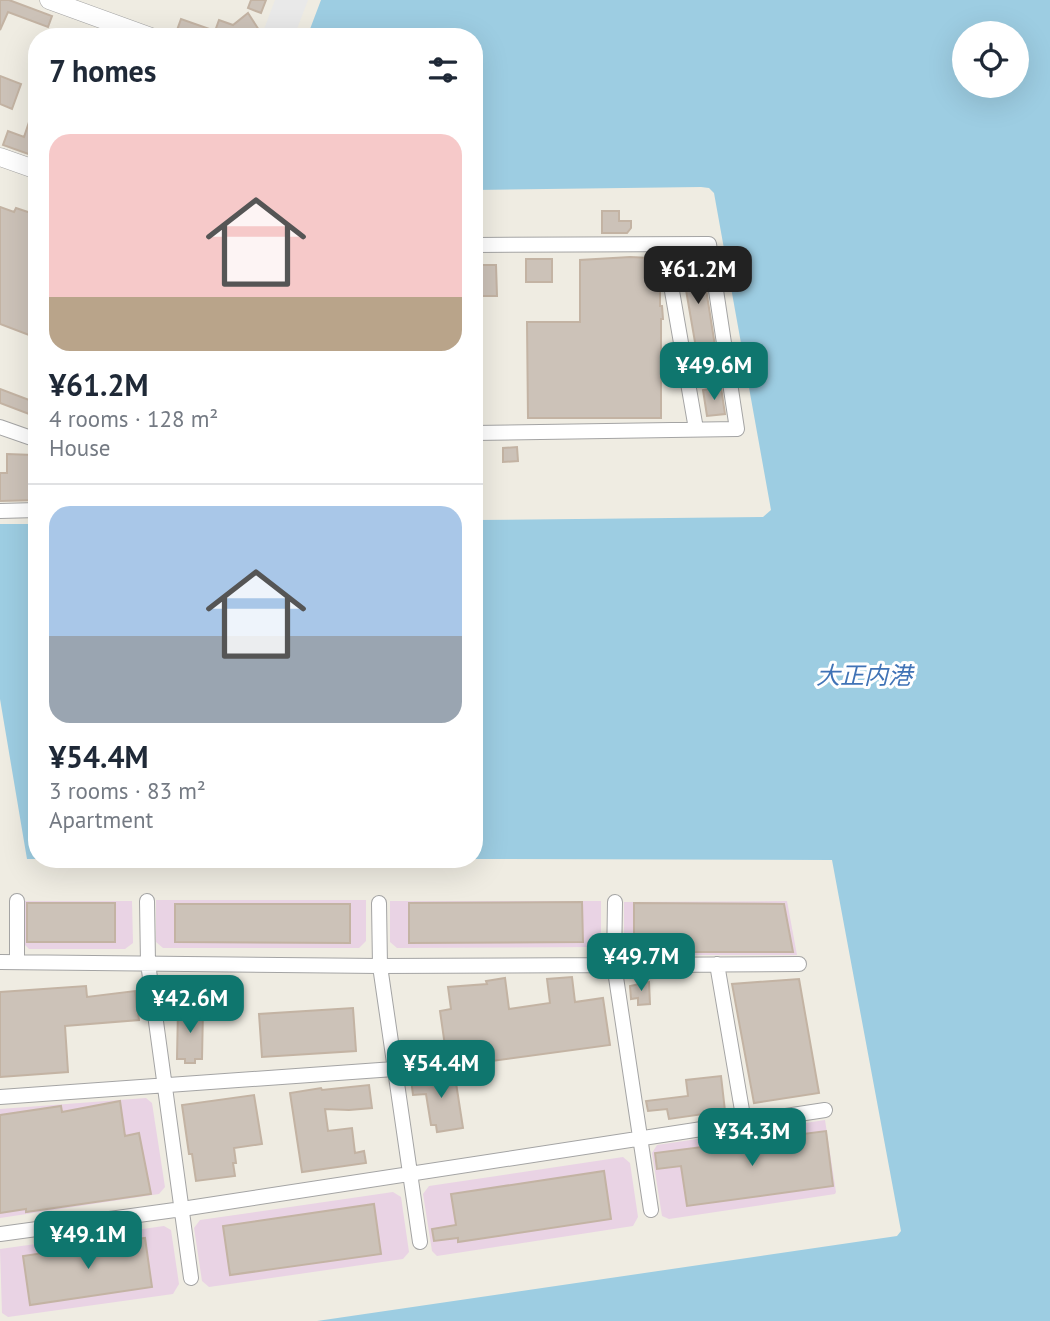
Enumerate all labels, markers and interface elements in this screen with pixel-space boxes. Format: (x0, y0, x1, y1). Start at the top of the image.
map controls (952, 21, 1029, 98)
button: locate (952, 21, 1029, 98)
text: 7 homes (49, 51, 157, 90)
icon: filters (424, 51, 462, 89)
icon: home (193, 179, 319, 305)
pin: ¥61.2M (641, 246, 755, 306)
text: ¥61.2M (660, 254, 736, 283)
pin: ¥49.6M (657, 342, 771, 402)
text: ¥49.6M (676, 350, 752, 379)
text: ¥61.2M (49, 365, 148, 404)
text: 4 rooms · 128 m² (49, 404, 218, 433)
text: House (49, 433, 111, 462)
icon: home (193, 551, 319, 677)
water label: 大正内港 (816, 660, 915, 691)
text: ¥54.4M (49, 737, 148, 776)
text: 3 rooms · 83 m² (49, 776, 206, 805)
text: Apartment (49, 805, 153, 834)
pin: ¥49.7M (584, 934, 698, 993)
text: ¥49.7M (603, 941, 679, 970)
pin: ¥42.6M (133, 976, 247, 1035)
text: ¥42.6M (152, 983, 228, 1012)
pin: ¥54.4M (384, 1040, 498, 1100)
text: ¥54.4M (403, 1048, 479, 1077)
pin: ¥34.3M (695, 1108, 809, 1168)
text: ¥34.3M (714, 1116, 790, 1145)
pin: ¥49.1M (31, 1212, 145, 1271)
text: ¥49.1M (50, 1219, 126, 1248)

